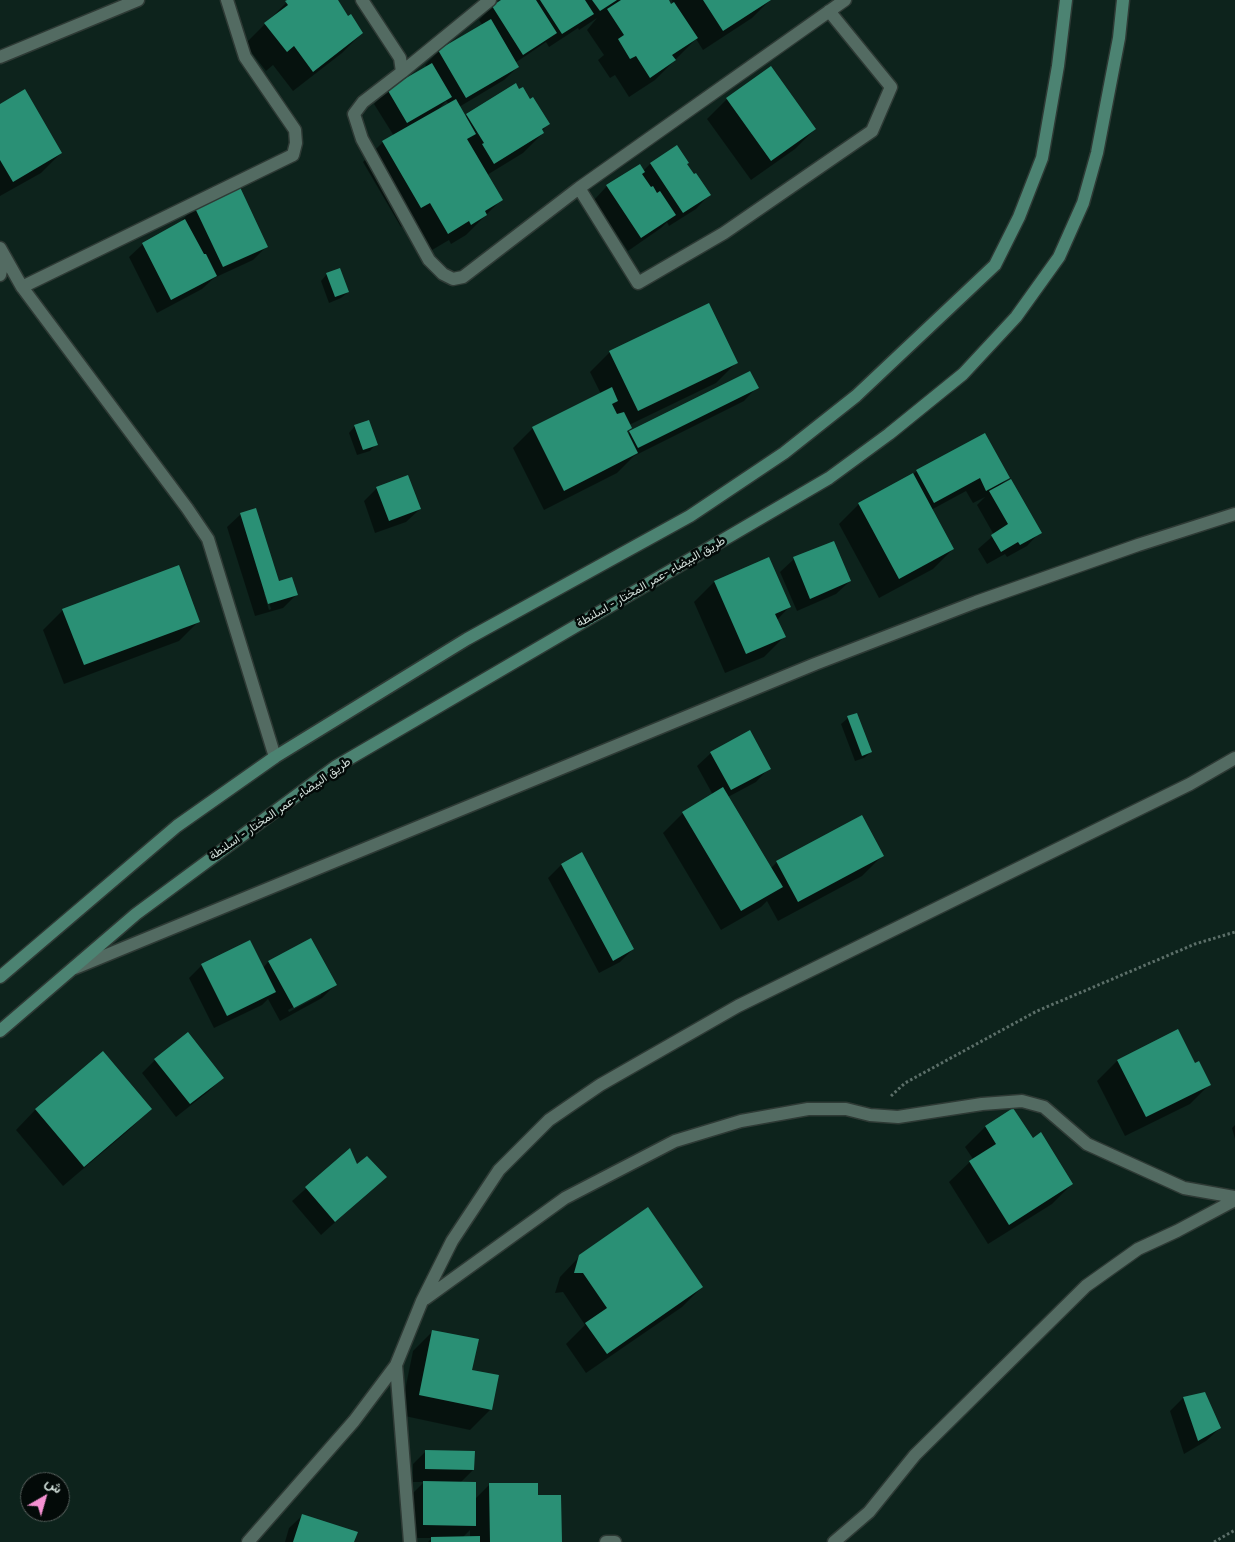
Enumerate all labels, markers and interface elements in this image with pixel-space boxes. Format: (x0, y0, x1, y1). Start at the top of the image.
street label: طريق البيضاء -عمر المختار - اسلنطة (574, 533, 728, 631)
street label: طريق البيضاء -عمر المختار - اسلنطة (206, 755, 354, 863)
north arrow (20, 1472, 70, 1522)
text: ش (42, 1474, 66, 1497)

